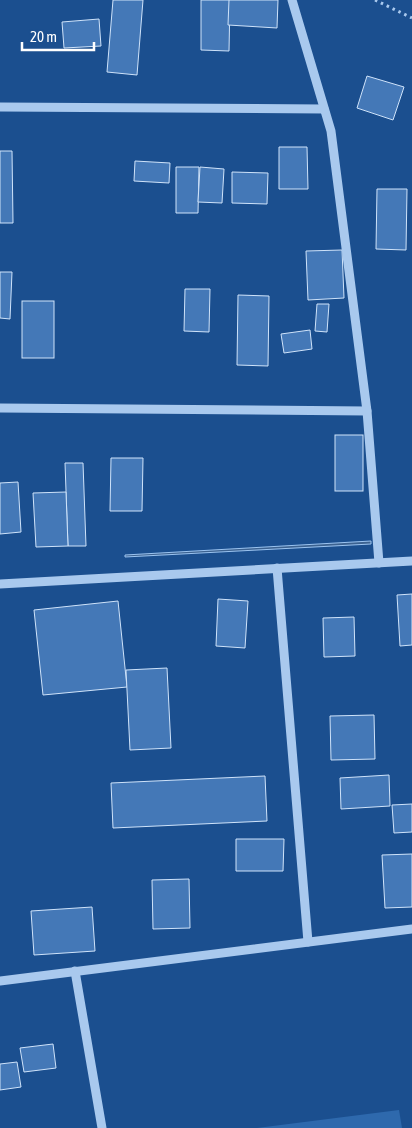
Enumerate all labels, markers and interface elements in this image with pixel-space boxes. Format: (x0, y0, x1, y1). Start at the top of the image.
scale bar (22, 20, 95, 52)
text: 20 m (30, 28, 57, 45)

